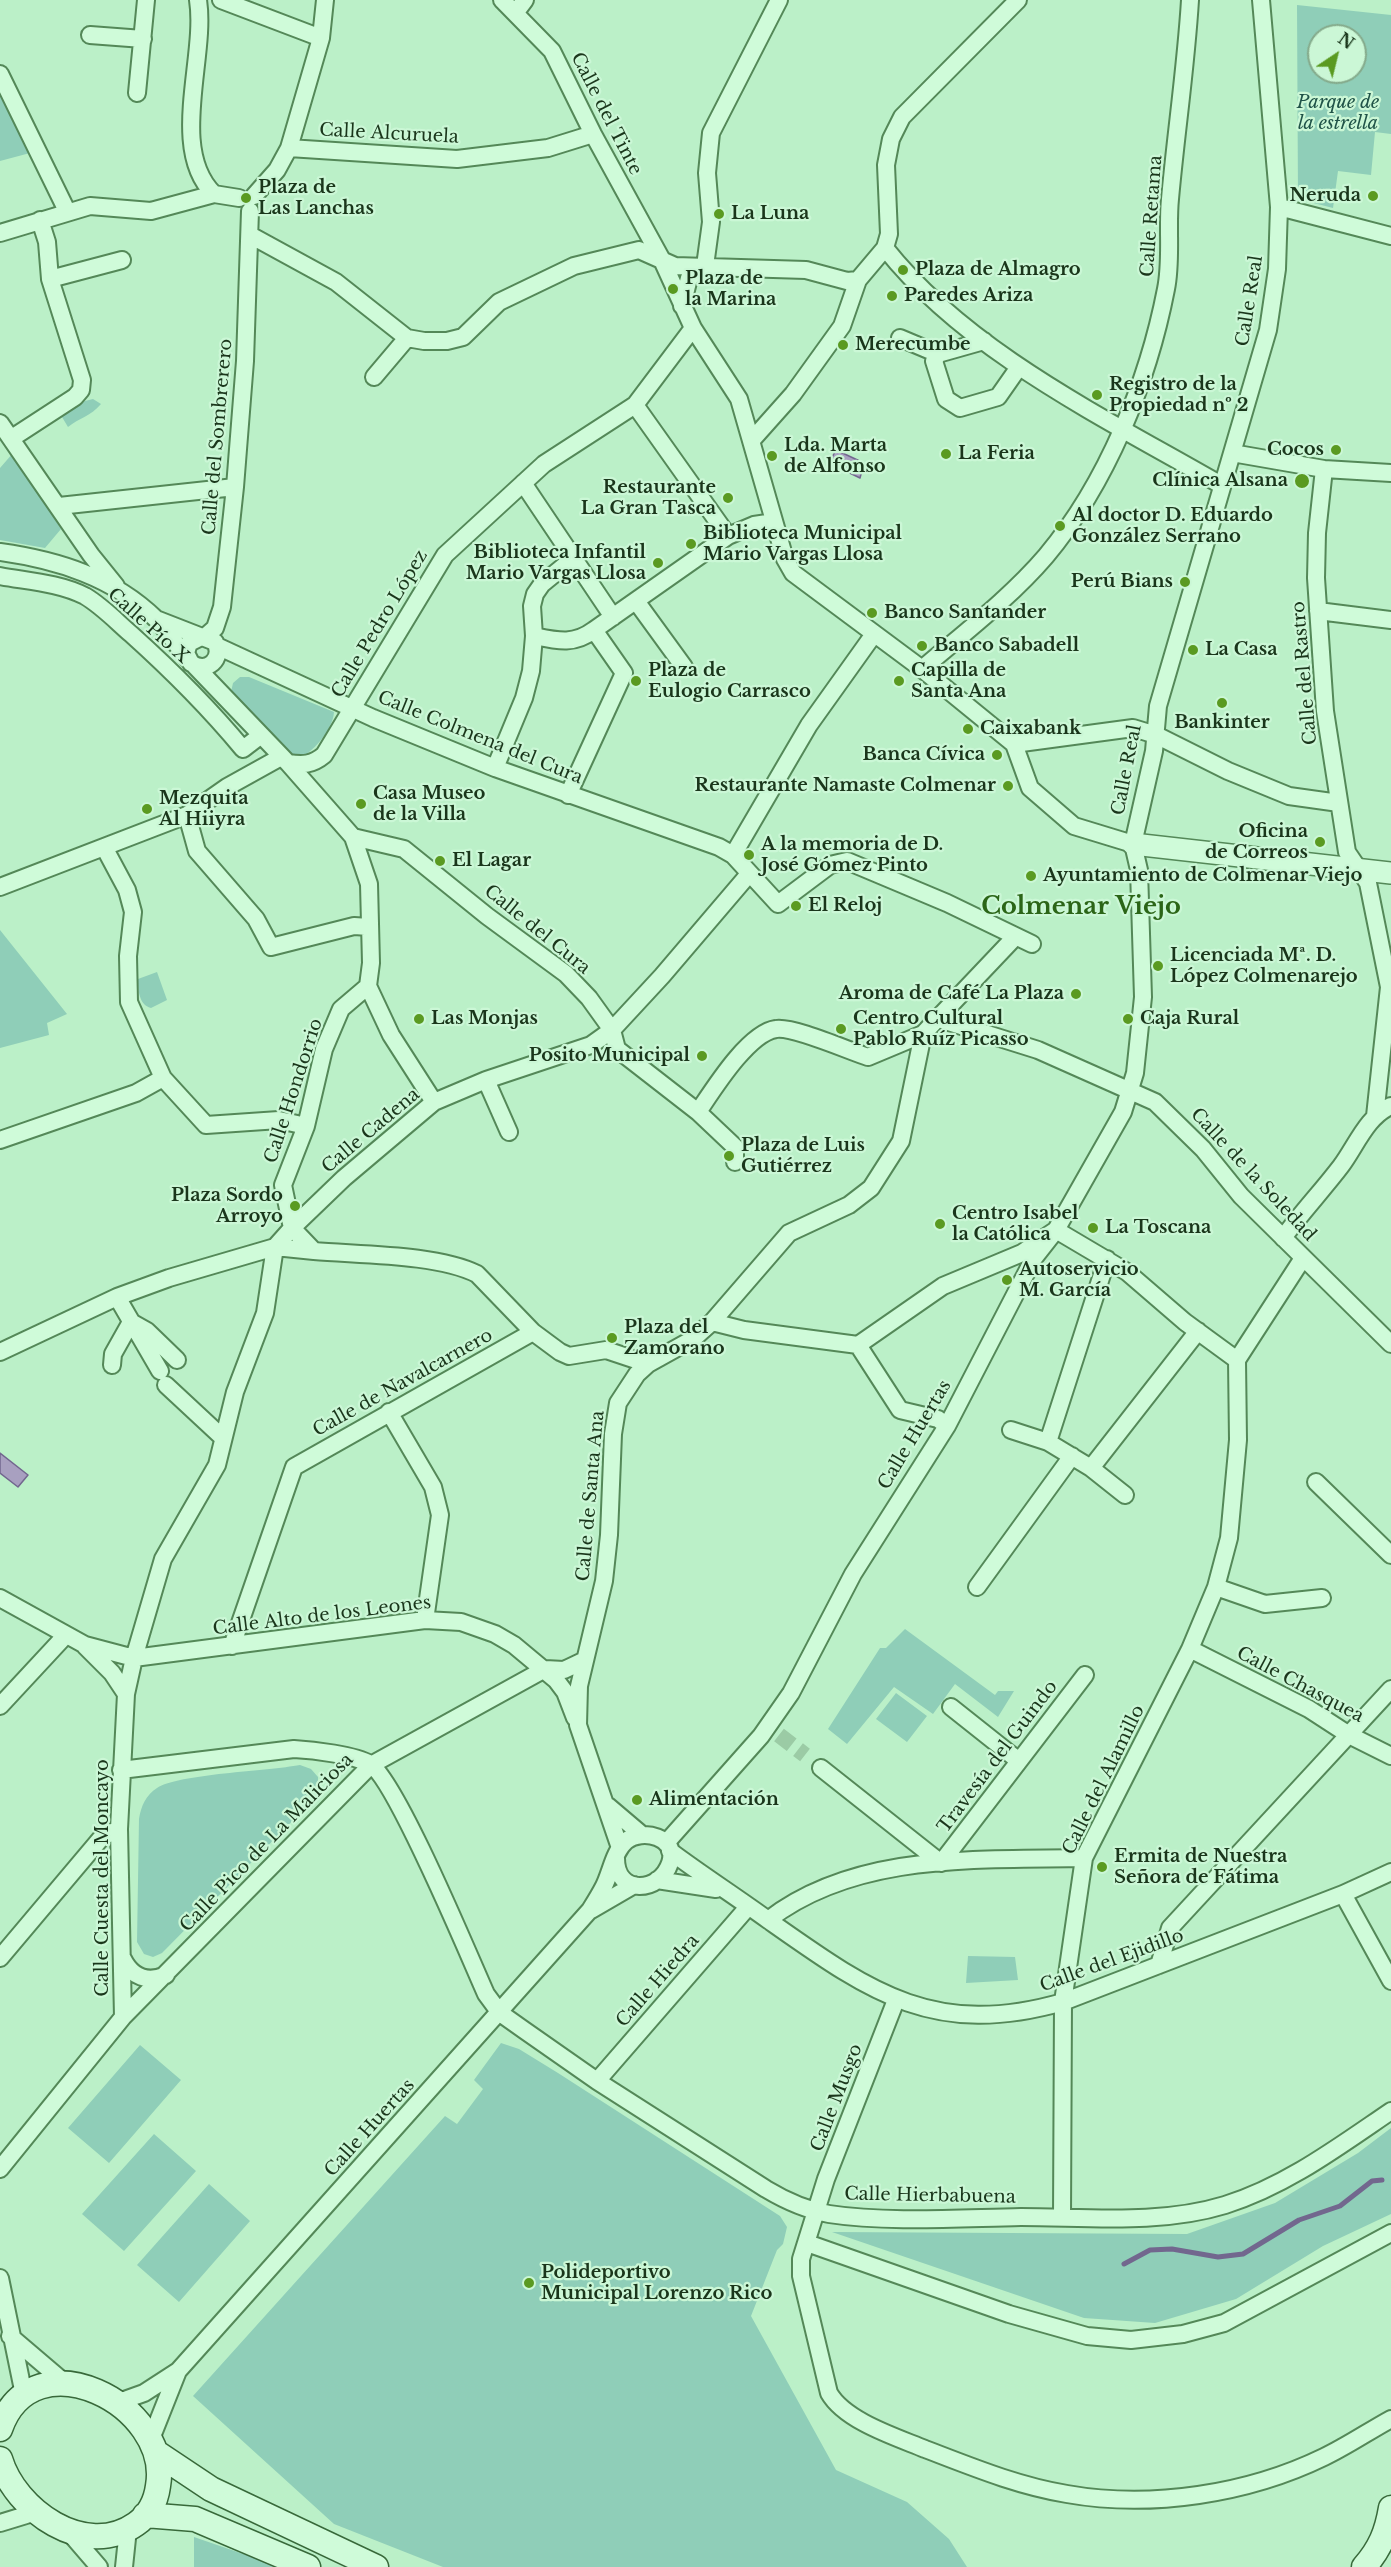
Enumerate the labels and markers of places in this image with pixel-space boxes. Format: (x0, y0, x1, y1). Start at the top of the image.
place label: Plaza de Las Lanchas (258, 177, 374, 219)
place label: Neruda (1289, 185, 1361, 207)
marker: Neruda (1366, 189, 1380, 203)
marker: Plaza de Las Lanchas (239, 191, 253, 205)
place label: La Luna (731, 203, 809, 225)
marker: La Luna (712, 207, 726, 221)
place label: Plaza de Almagro (915, 259, 1081, 281)
marker: Plaza de Almagro (896, 263, 910, 277)
place label: Plaza de la Marina (685, 268, 776, 310)
marker: Plaza de la Marina (666, 282, 680, 296)
place label: Paredes Ariza (904, 285, 1033, 307)
marker: Paredes Ariza (885, 289, 899, 303)
place label: Merecumbe (855, 334, 971, 356)
marker: Merecumbe (836, 338, 850, 352)
place label: Registro de la Propiedad nº 2 (1109, 374, 1248, 416)
marker: Registro de la Propiedad nº 2 (1090, 388, 1104, 402)
place label: Lda. Marta de Alfonso (784, 435, 887, 478)
place label: Cocos (1267, 439, 1324, 461)
place label: La Feria (958, 443, 1035, 465)
marker: Cocos (1329, 443, 1343, 457)
marker: La Feria (939, 447, 953, 461)
marker: Lda. Marta de Alfonso (765, 449, 779, 463)
place label: Clínica Alsana (1152, 470, 1288, 492)
marker: Clínica Alsana (1293, 472, 1311, 490)
place label: Restaurante La Gran Tasca (581, 477, 716, 520)
marker: Restaurante La Gran Tasca (721, 491, 735, 505)
place label: Al doctor D. Eduardo González Serrano (1072, 505, 1273, 548)
marker: Al doctor D. Eduardo González Serrano (1053, 519, 1067, 533)
place label: Biblioteca Municipal Mario Vargas Llosa (703, 523, 902, 566)
marker: Biblioteca Municipal Mario Vargas Llosa (684, 537, 698, 551)
place label: Biblioteca Infantil Mario Vargas Llosa (466, 542, 646, 584)
marker: Biblioteca Infantil Mario Vargas Llosa (651, 556, 665, 570)
place label: Perú Bians (1071, 571, 1173, 593)
marker: Perú Bians (1178, 575, 1192, 589)
place label: Banco Santander (884, 602, 1046, 624)
marker: Banco Santander (865, 606, 879, 620)
place label: Banco Sabadell (934, 635, 1079, 657)
marker: Banco Sabadell (915, 639, 929, 653)
place label: La Casa (1205, 639, 1278, 661)
marker: La Casa (1186, 643, 1200, 657)
place label: Plaza de Eulogio Carrasco (648, 660, 811, 702)
place label: Capilla de Santa Ana (911, 660, 1006, 702)
marker: Plaza de Eulogio Carrasco (629, 674, 643, 688)
marker: Capilla de Santa Ana (892, 674, 906, 688)
marker: Bankinter (1215, 696, 1229, 710)
place label: Bankinter (1174, 712, 1270, 734)
place label: Caixabank (980, 718, 1081, 740)
marker: Caixabank (961, 722, 975, 736)
place label: Banca Cívica (863, 744, 985, 766)
marker: Banca Cívica (990, 748, 1004, 762)
place label: Restaurante Namaste Colmenar (695, 775, 996, 797)
marker: Restaurante Namaste Colmenar (1001, 779, 1015, 793)
place label: Casa Museo de la Villa (373, 783, 485, 826)
place label: Mezquita Al Hiiyra (159, 788, 249, 830)
marker: Casa Museo de la Villa (354, 797, 368, 811)
marker: Mezquita Al Hiiyra (140, 802, 154, 816)
place label: Oficina de Correos (1205, 821, 1308, 864)
place label: A la memoria de D. José Gómez Pinto (761, 834, 943, 876)
marker: Oficina de Correos (1313, 835, 1327, 849)
marker: A la memoria de D. José Gómez Pinto (742, 848, 756, 862)
place label: El Lagar (452, 850, 531, 872)
marker: El Lagar (433, 854, 447, 868)
place label: Ayuntamiento de Colmenar Viejo (1043, 865, 1362, 887)
marker: Ayuntamiento de Colmenar Viejo (1024, 869, 1038, 883)
place label: El Reloj (808, 895, 882, 917)
marker: El Reloj (789, 899, 803, 913)
place label: Licenciada Mª. D. López Colmenarejo (1170, 945, 1358, 988)
marker: Licenciada Mª. D. López Colmenarejo (1151, 959, 1165, 973)
place label: Aroma de Café La Plaza (839, 983, 1064, 1005)
marker: Aroma de Café La Plaza (1069, 987, 1083, 1001)
place label: Las Monjas (431, 1008, 538, 1030)
place label: Centro Cultural Pablo Ruíz Picasso (853, 1008, 1029, 1050)
place label: Caja Rural (1140, 1008, 1239, 1030)
marker: Las Monjas (412, 1012, 426, 1026)
marker: Caja Rural (1121, 1012, 1135, 1026)
marker: Centro Cultural Pablo Ruíz Picasso (834, 1022, 848, 1036)
place label: Posito Municipal (529, 1045, 690, 1067)
marker: Posito Municipal (695, 1049, 709, 1063)
place label: Plaza de Luis Gutiérrez (741, 1135, 865, 1178)
marker: Plaza de Luis Gutiérrez (722, 1149, 736, 1163)
place label: Plaza Sordo Arroyo (171, 1185, 283, 1228)
marker: Plaza Sordo Arroyo (288, 1199, 302, 1213)
place label: Centro Isabel la Católica (952, 1203, 1078, 1246)
marker: Centro Isabel la Católica (933, 1217, 947, 1231)
place label: La Toscana (1105, 1217, 1211, 1239)
marker: La Toscana (1086, 1221, 1100, 1235)
place label: Autoservicio M. García (1019, 1259, 1139, 1302)
marker: Autoservicio M. García (1000, 1273, 1014, 1287)
place label: Plaza del Zamorano (624, 1317, 725, 1360)
marker: Plaza del Zamorano (605, 1331, 619, 1345)
place label: Alimentación (649, 1789, 779, 1811)
marker: Alimentación (630, 1793, 644, 1807)
place label: Ermita de Nuestra Señora de Fátima (1114, 1846, 1287, 1888)
marker: Ermita de Nuestra Señora de Fátima (1095, 1860, 1109, 1874)
place label: Polideportivo Municipal Lorenzo Rico (541, 2262, 772, 2304)
marker: Polideportivo Municipal Lorenzo Rico (522, 2276, 536, 2290)

